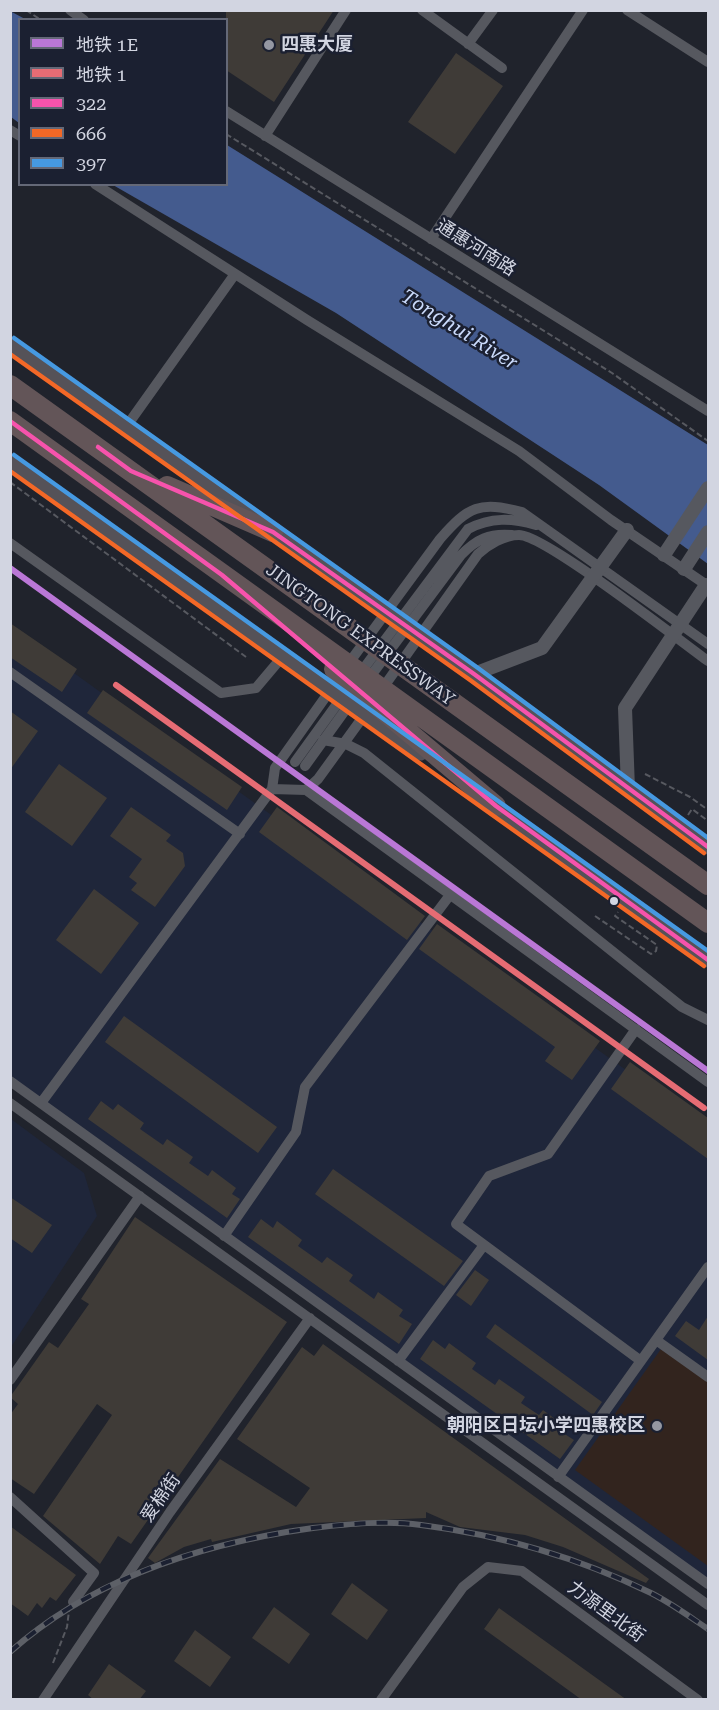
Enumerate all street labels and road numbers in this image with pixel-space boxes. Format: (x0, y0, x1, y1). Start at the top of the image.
street label: 通惠河南路 (432, 215, 520, 281)
street label: JINGTONG EXPRESSWAY (261, 559, 459, 711)
street label: 爱棉街 (137, 1470, 185, 1526)
street label: 力源里北街 (563, 1577, 649, 1647)

